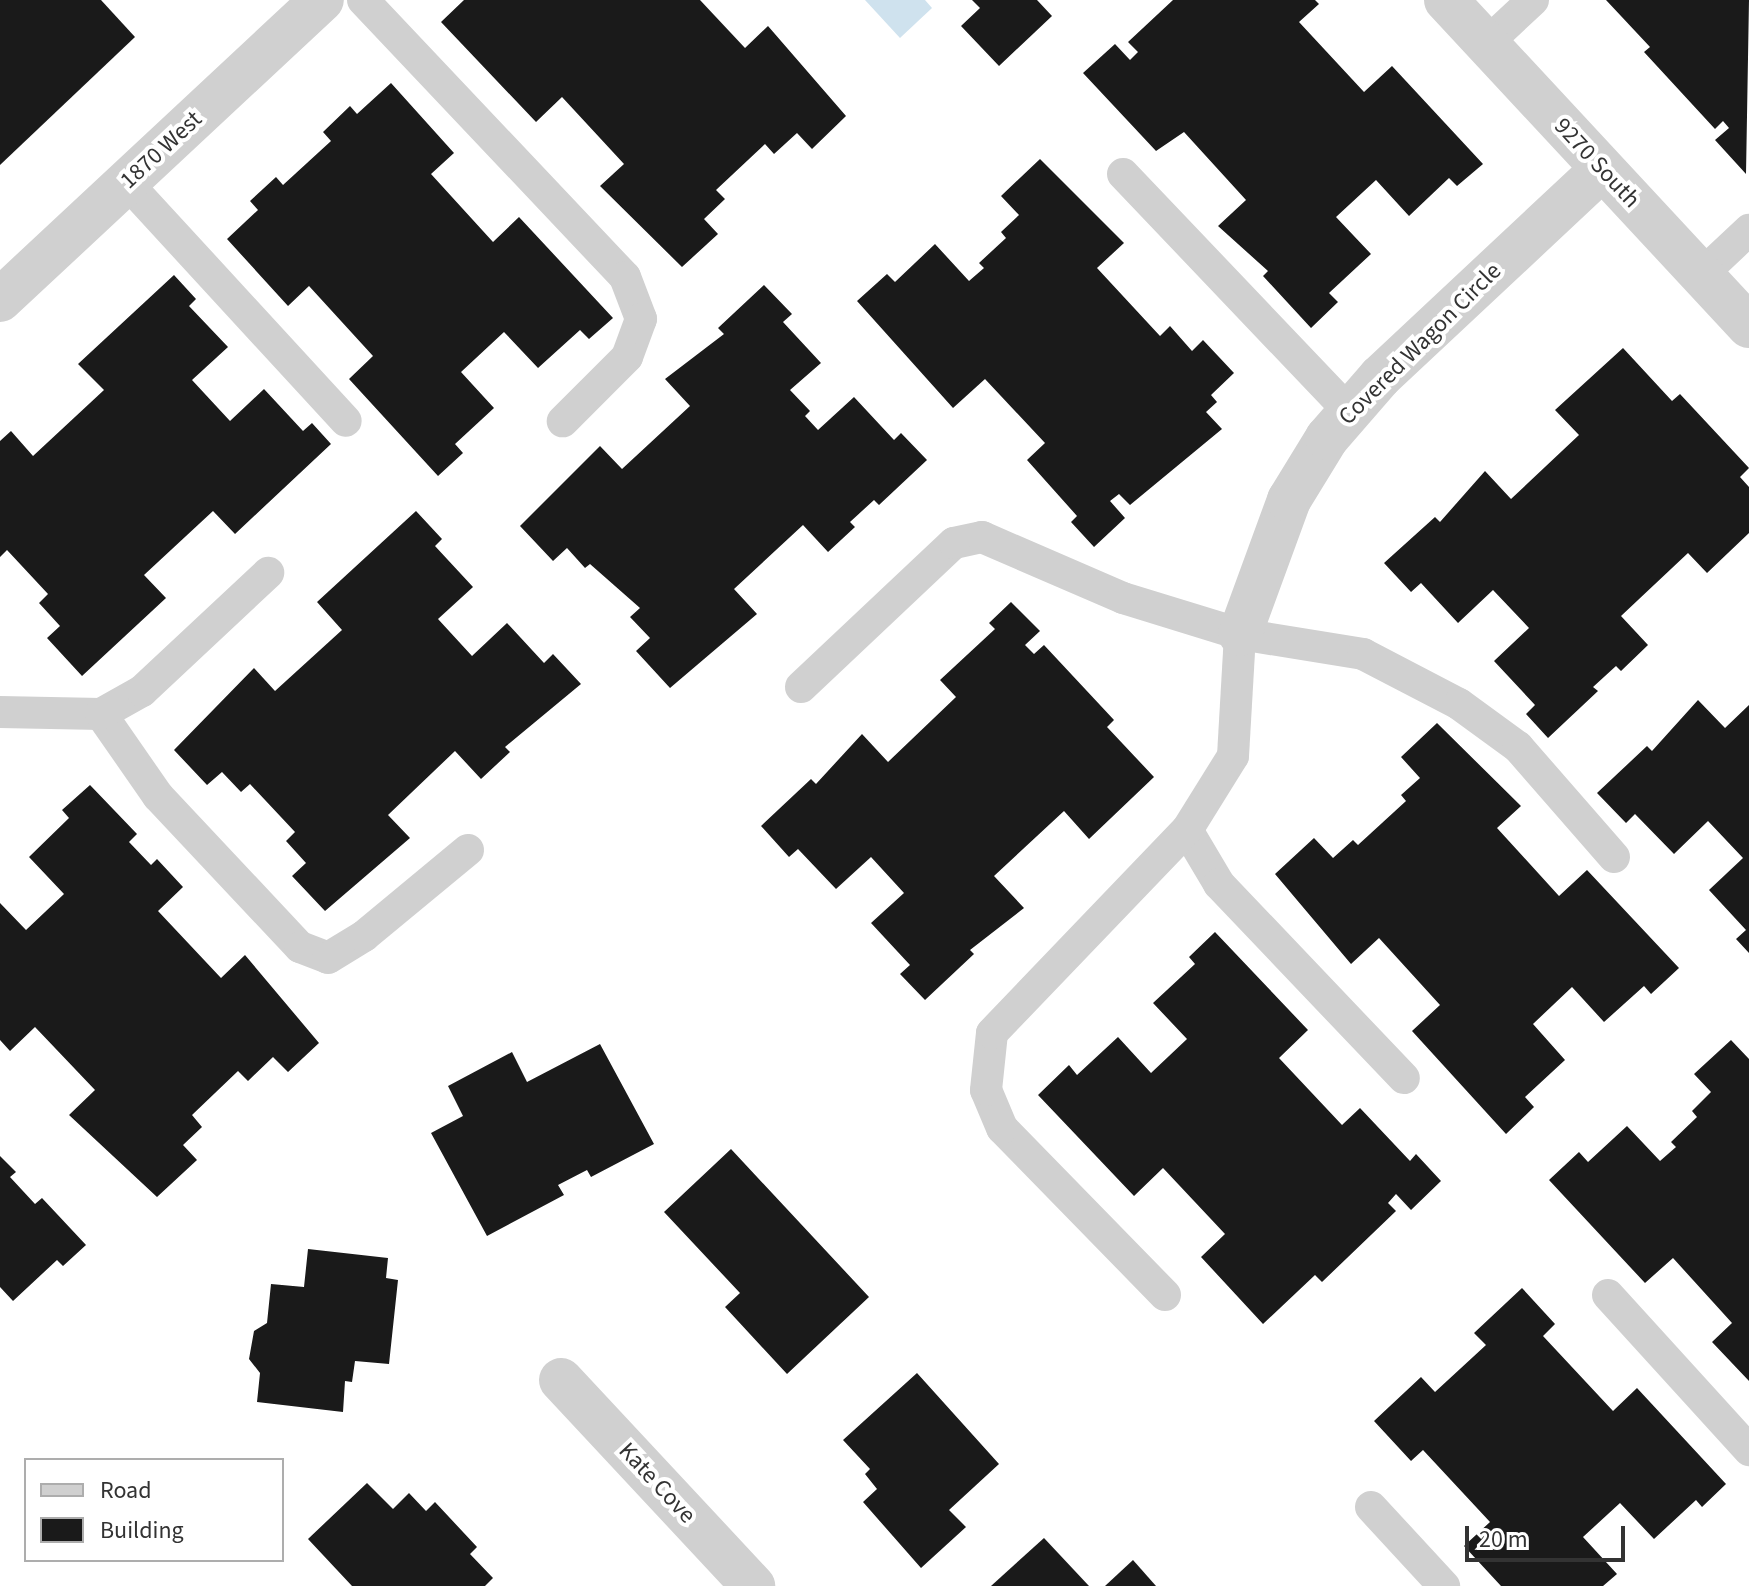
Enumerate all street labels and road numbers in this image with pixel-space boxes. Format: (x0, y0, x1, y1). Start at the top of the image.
street label: 1870 West (114, 105, 208, 195)
street label: 9270 South (1548, 112, 1646, 214)
street label: Covered Wagon Circle (1333, 257, 1507, 431)
street label: Kate Cove (612, 1437, 702, 1529)

